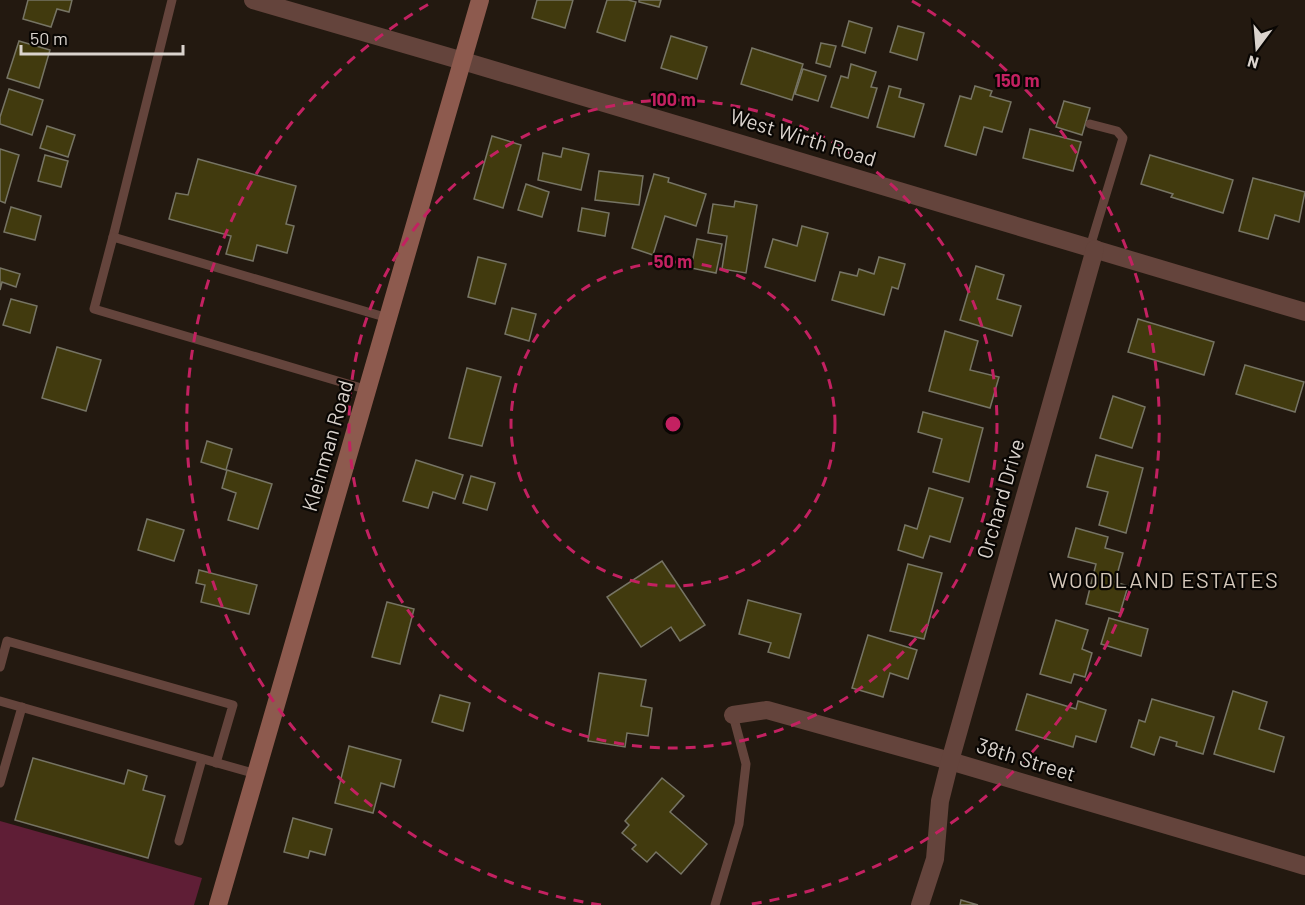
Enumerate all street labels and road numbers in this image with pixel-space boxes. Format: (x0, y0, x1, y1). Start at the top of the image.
street label: West Wirth Road (727, 102, 880, 171)
street label: Kleinman Road (296, 377, 357, 514)
street label: Orchard Drive (971, 436, 1029, 561)
street label: 38th Street (974, 732, 1079, 785)

